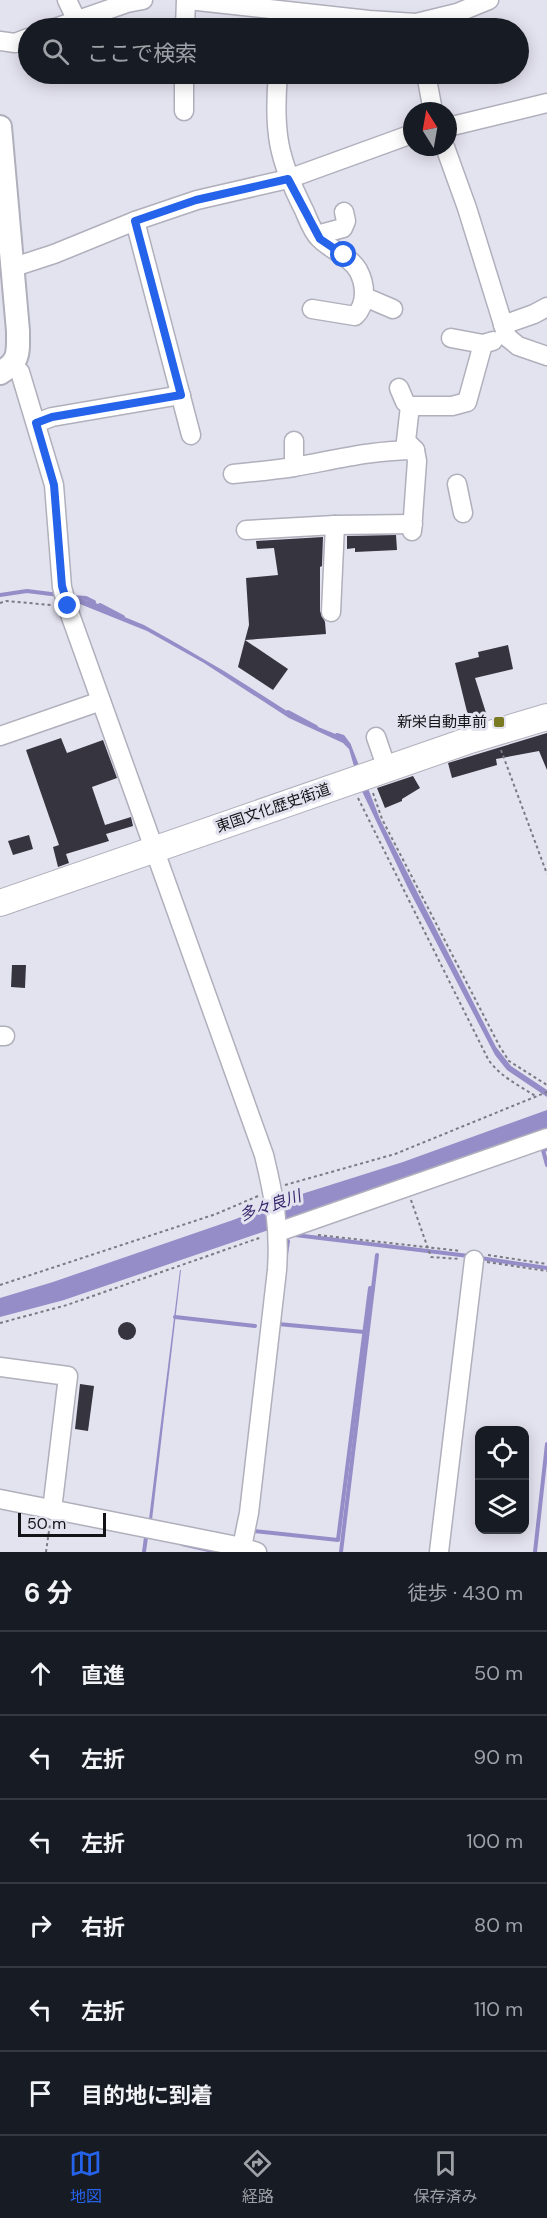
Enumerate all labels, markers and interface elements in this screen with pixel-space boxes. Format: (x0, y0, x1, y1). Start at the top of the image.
search box (18, 18, 529, 84)
icon: search (39, 35, 72, 68)
text: ここで検索 (87, 39, 197, 68)
north arrow (403, 102, 457, 156)
route start (330, 241, 356, 267)
route end (54, 592, 80, 618)
place label: 新栄自動車前 (397, 712, 487, 732)
marker: 新栄自動車前 (492, 715, 506, 729)
street label: 東国文化歴史街道 (213, 779, 333, 837)
water label: 多々良川 (236, 1184, 306, 1226)
map controls (475, 1426, 529, 1534)
button: locate (475, 1426, 529, 1480)
button: layers (475, 1480, 529, 1534)
scale bar (18, 1510, 106, 1538)
text: 50 m (27, 1513, 66, 1534)
text: 6 分 (24, 1576, 73, 1610)
text: 徒歩 · 430 m (408, 1580, 523, 1606)
icon: ahead (24, 1657, 57, 1690)
text: 50 m (474, 1660, 523, 1686)
text: 直進 (81, 1661, 125, 1690)
icon: left (24, 1741, 57, 1774)
text: 90 m (474, 1744, 523, 1770)
text: 左折 (81, 1745, 125, 1774)
icon: left (24, 1825, 57, 1858)
text: 100 m (466, 1828, 523, 1854)
text: 左折 (81, 1829, 125, 1858)
icon: right (24, 1909, 57, 1942)
text: 80 m (474, 1912, 523, 1938)
text: 右折 (81, 1913, 125, 1942)
icon: left (24, 1993, 57, 2026)
text: 110 m (474, 1996, 523, 2022)
text: 左折 (81, 1997, 125, 2026)
icon: arrive (24, 2077, 57, 2110)
text: 目的地に到着 (81, 2081, 213, 2110)
tab: 地図 (69, 2147, 102, 2207)
tab: 経路 (241, 2147, 274, 2207)
tab: 保存済み (413, 2147, 477, 2207)

